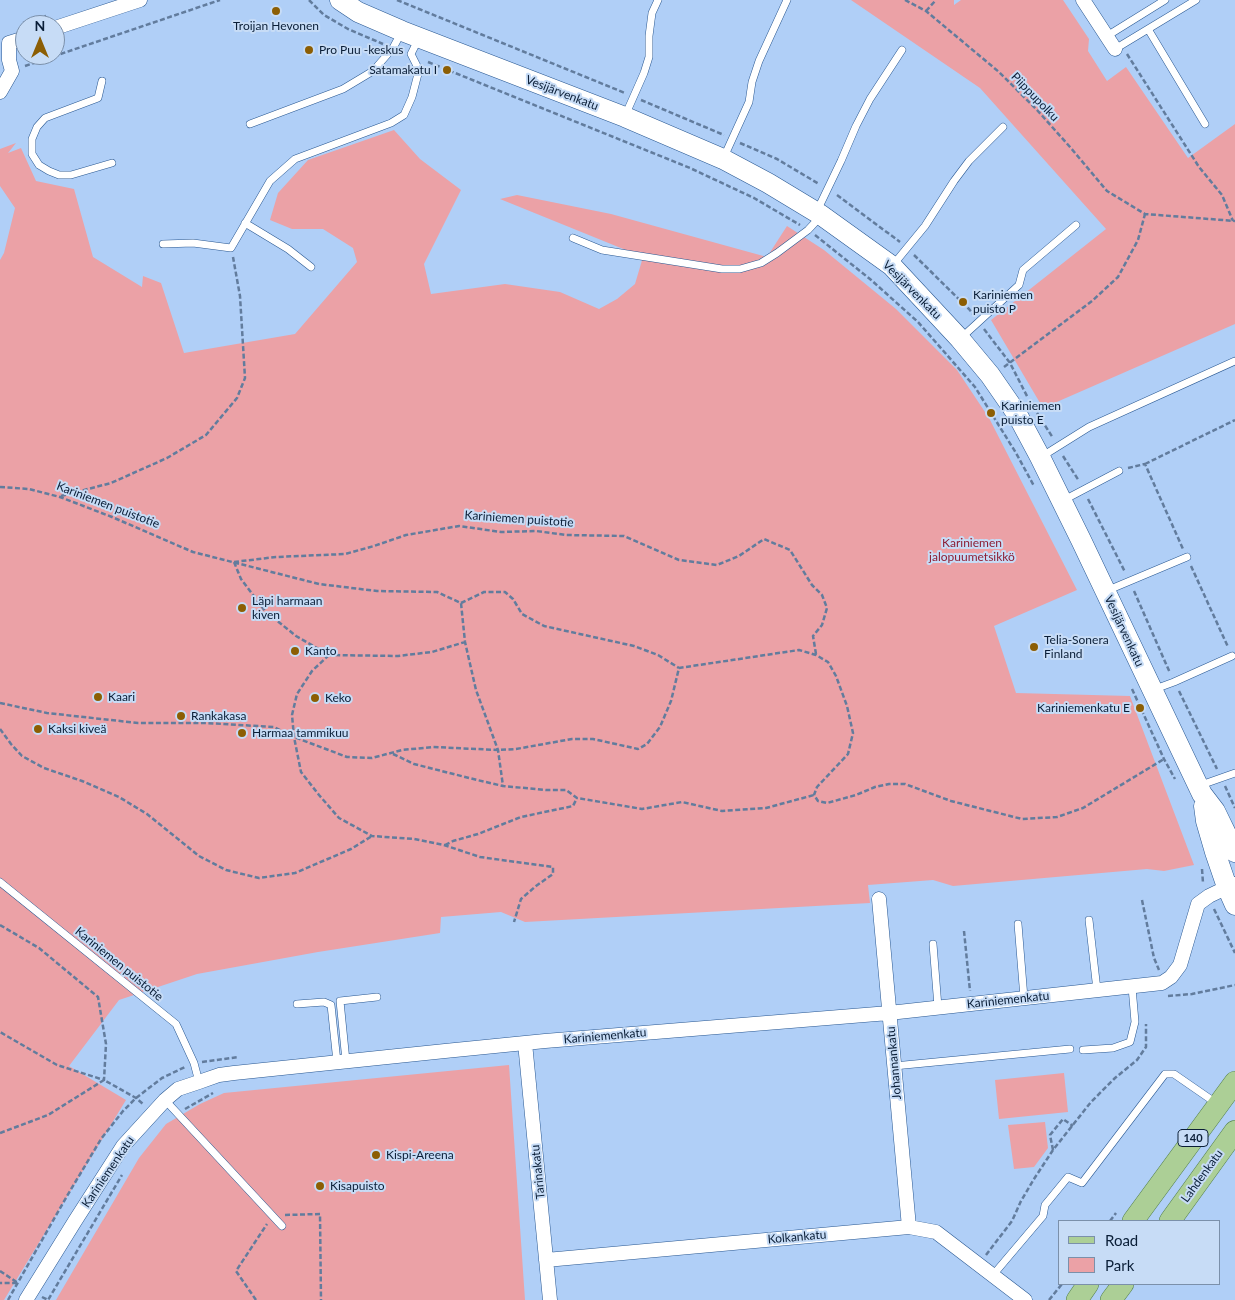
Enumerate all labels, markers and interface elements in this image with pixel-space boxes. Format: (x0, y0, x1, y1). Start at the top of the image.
marker: Troijan Hevonen (270, 5, 282, 17)
north arrow (15, 15, 65, 65)
text: N (35, 17, 45, 34)
place label: Troijan Hevonen (233, 19, 319, 33)
place label: Pro Puu -keskus (319, 43, 403, 57)
marker: Pro Puu -keskus (303, 44, 315, 56)
place label: Satamakatu I (369, 63, 437, 77)
marker: Satamakatu I (441, 64, 453, 76)
street label: Piippupolku (1008, 70, 1062, 124)
street label: Vesijärvenkatu (524, 73, 600, 113)
street label: Vesijärvenkatu (880, 258, 944, 322)
place label: Kariniemen puisto P (973, 288, 1033, 316)
marker: Kariniemen puisto P (957, 296, 969, 308)
place label: Kariniemen puisto E (1001, 399, 1061, 427)
marker: Kariniemen puisto E (985, 407, 997, 419)
street label: Kariniemen puistotie (54, 479, 162, 531)
street label: Kariniemen puistotie (464, 508, 574, 530)
park label: Kariniemen jalopuumetsikkö (929, 536, 1015, 564)
street label: Vesijärvenkatu (1101, 593, 1147, 669)
place label: Läpi harmaan kiven (252, 594, 322, 622)
marker: Läpi harmaan kiven (236, 602, 248, 614)
place label: Telia-Sonera Finland (1044, 633, 1109, 661)
marker: Telia-Sonera Finland (1028, 641, 1040, 653)
place label: Kanto (305, 644, 337, 658)
marker: Kanto (289, 645, 301, 657)
place label: Kaari (108, 690, 135, 704)
marker: Kaari (92, 691, 104, 703)
place label: Keko (325, 691, 351, 705)
marker: Keko (309, 692, 321, 704)
place label: Kariniemenkatu E (1037, 701, 1130, 715)
marker: Kariniemenkatu E (1134, 702, 1146, 714)
place label: Rankakasa (191, 709, 246, 723)
marker: Rankakasa (175, 710, 187, 722)
place label: Kaksi kiveä (48, 722, 106, 736)
marker: Kaksi kiveä (32, 723, 44, 735)
place label: Harmaa tammikuu (252, 726, 349, 740)
marker: Harmaa tammikuu (236, 727, 248, 739)
street label: Kariniemen puistotie (72, 924, 166, 1004)
street label: Kariniemenkatu (966, 989, 1050, 1011)
street label: Kariniemenkatu (563, 1025, 647, 1047)
street label: Johannankatu (884, 1026, 904, 1100)
road number: 140 (1178, 1130, 1208, 1146)
street label: Kariniemenkatu (79, 1134, 137, 1210)
street label: Tarinakatu (528, 1144, 548, 1200)
street label: Lahdenkatu (1178, 1147, 1226, 1205)
place label: Kispi-Areena (386, 1148, 454, 1162)
marker: Kispi-Areena (370, 1149, 382, 1161)
place label: Kisapuisto (330, 1179, 385, 1193)
marker: Kisapuisto (314, 1180, 326, 1192)
legend (1058, 1220, 1220, 1285)
street label: Kolkankatu (767, 1227, 827, 1247)
text: Road (1105, 1231, 1138, 1249)
text: Park (1105, 1256, 1134, 1274)

